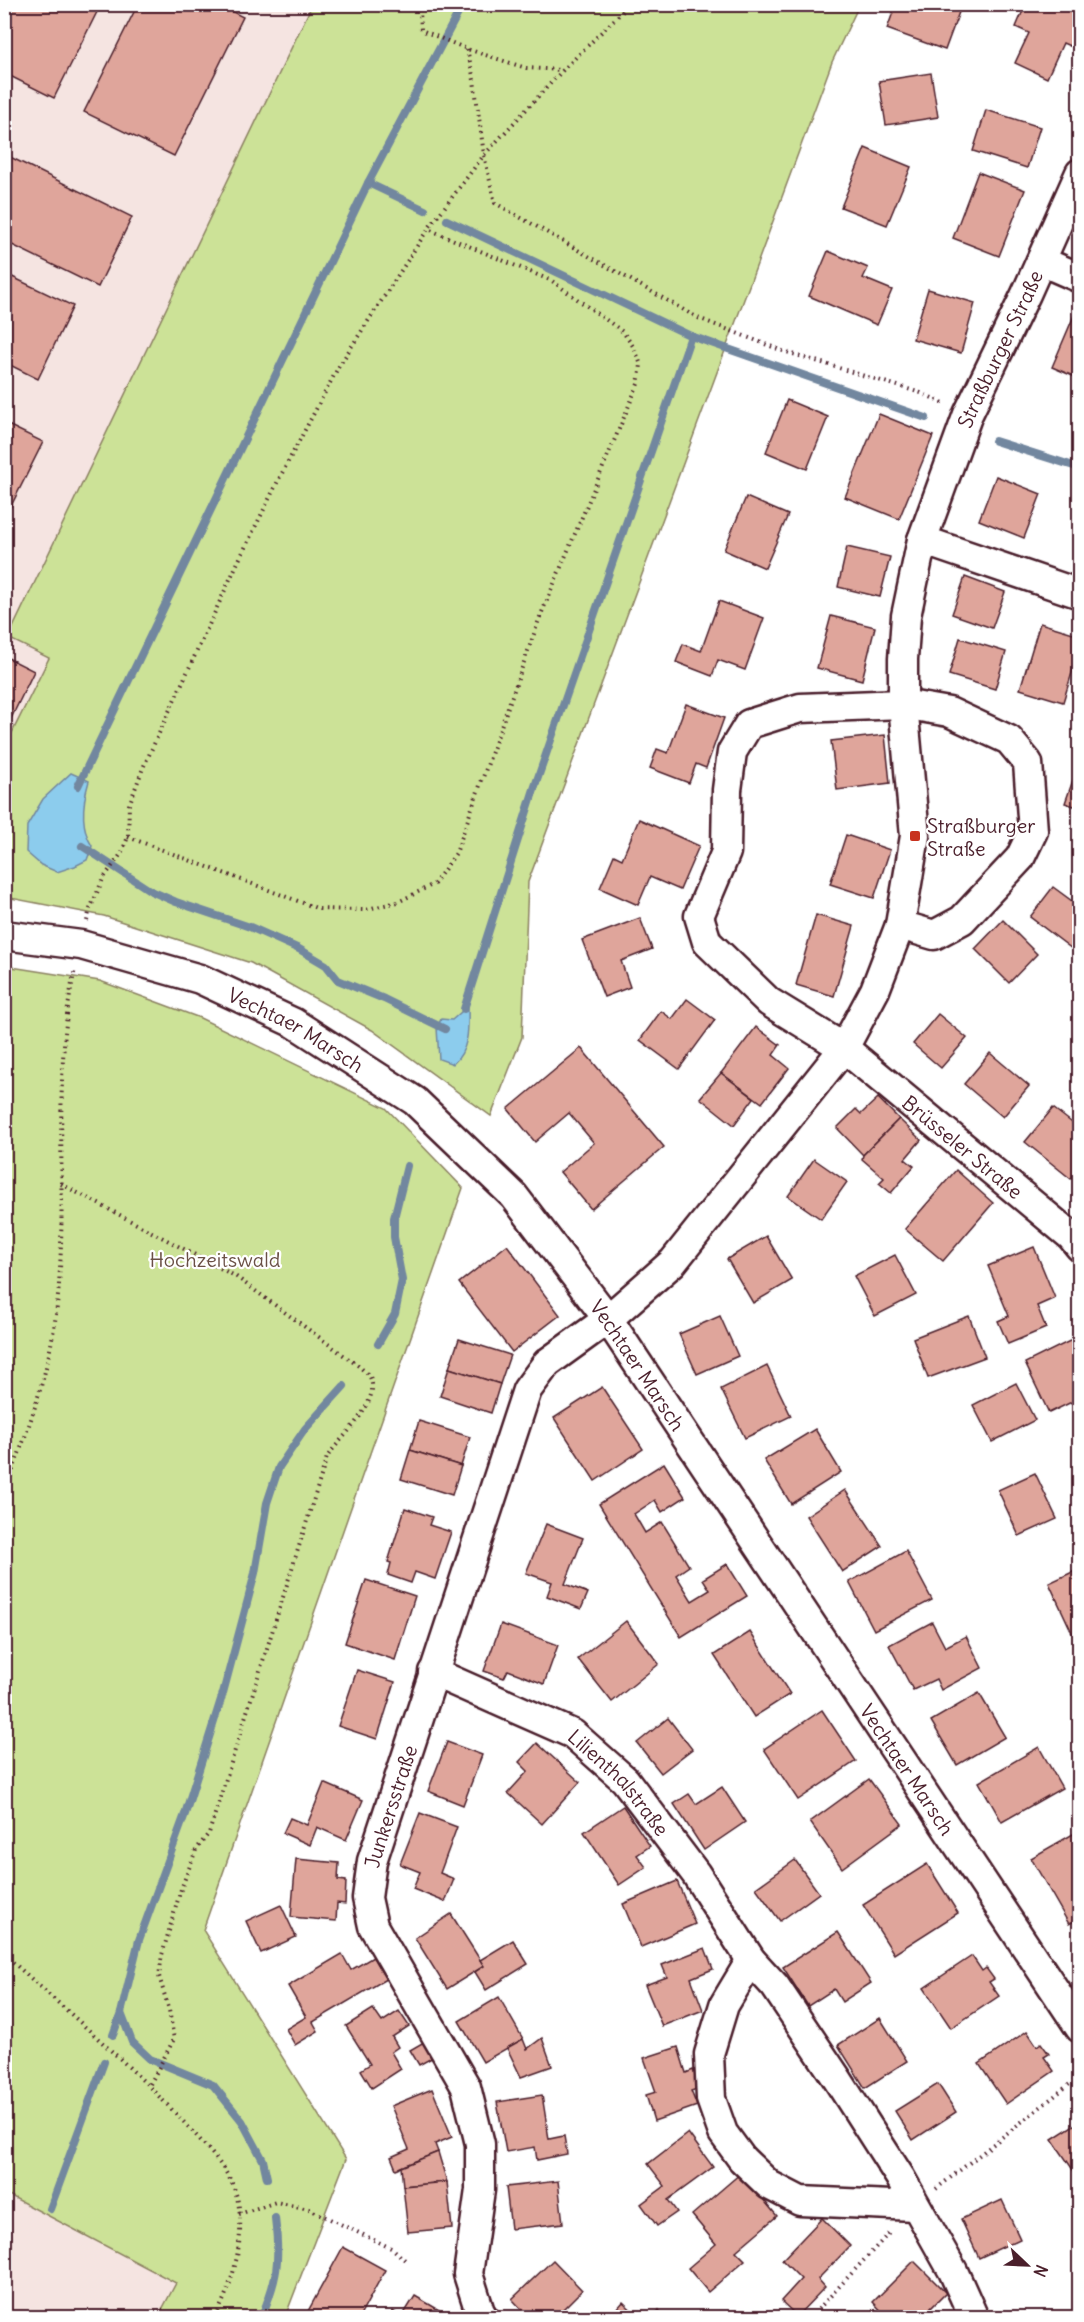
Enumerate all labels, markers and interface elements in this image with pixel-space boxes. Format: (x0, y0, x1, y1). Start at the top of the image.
street label: Straßburger Straße (952, 266, 1048, 431)
place label: Straßburger Straße (927, 813, 1036, 861)
marker: Straßburger Straße (908, 829, 922, 843)
street label: Vechtaer Marsch (224, 981, 369, 1077)
street label: Brüsseler Straße (898, 1089, 1028, 1204)
park label: Hochzeitswald (150, 1247, 281, 1272)
street label: Vechtaer Marsch (585, 1294, 691, 1435)
street label: Vechtaer Marsch (855, 1699, 960, 1840)
street label: Lilienthalstraße (563, 1723, 675, 1840)
street label: Junkersstraße (359, 1741, 422, 1869)
north arrow (997, 2235, 1057, 2295)
text: N (1029, 2262, 1052, 2280)

